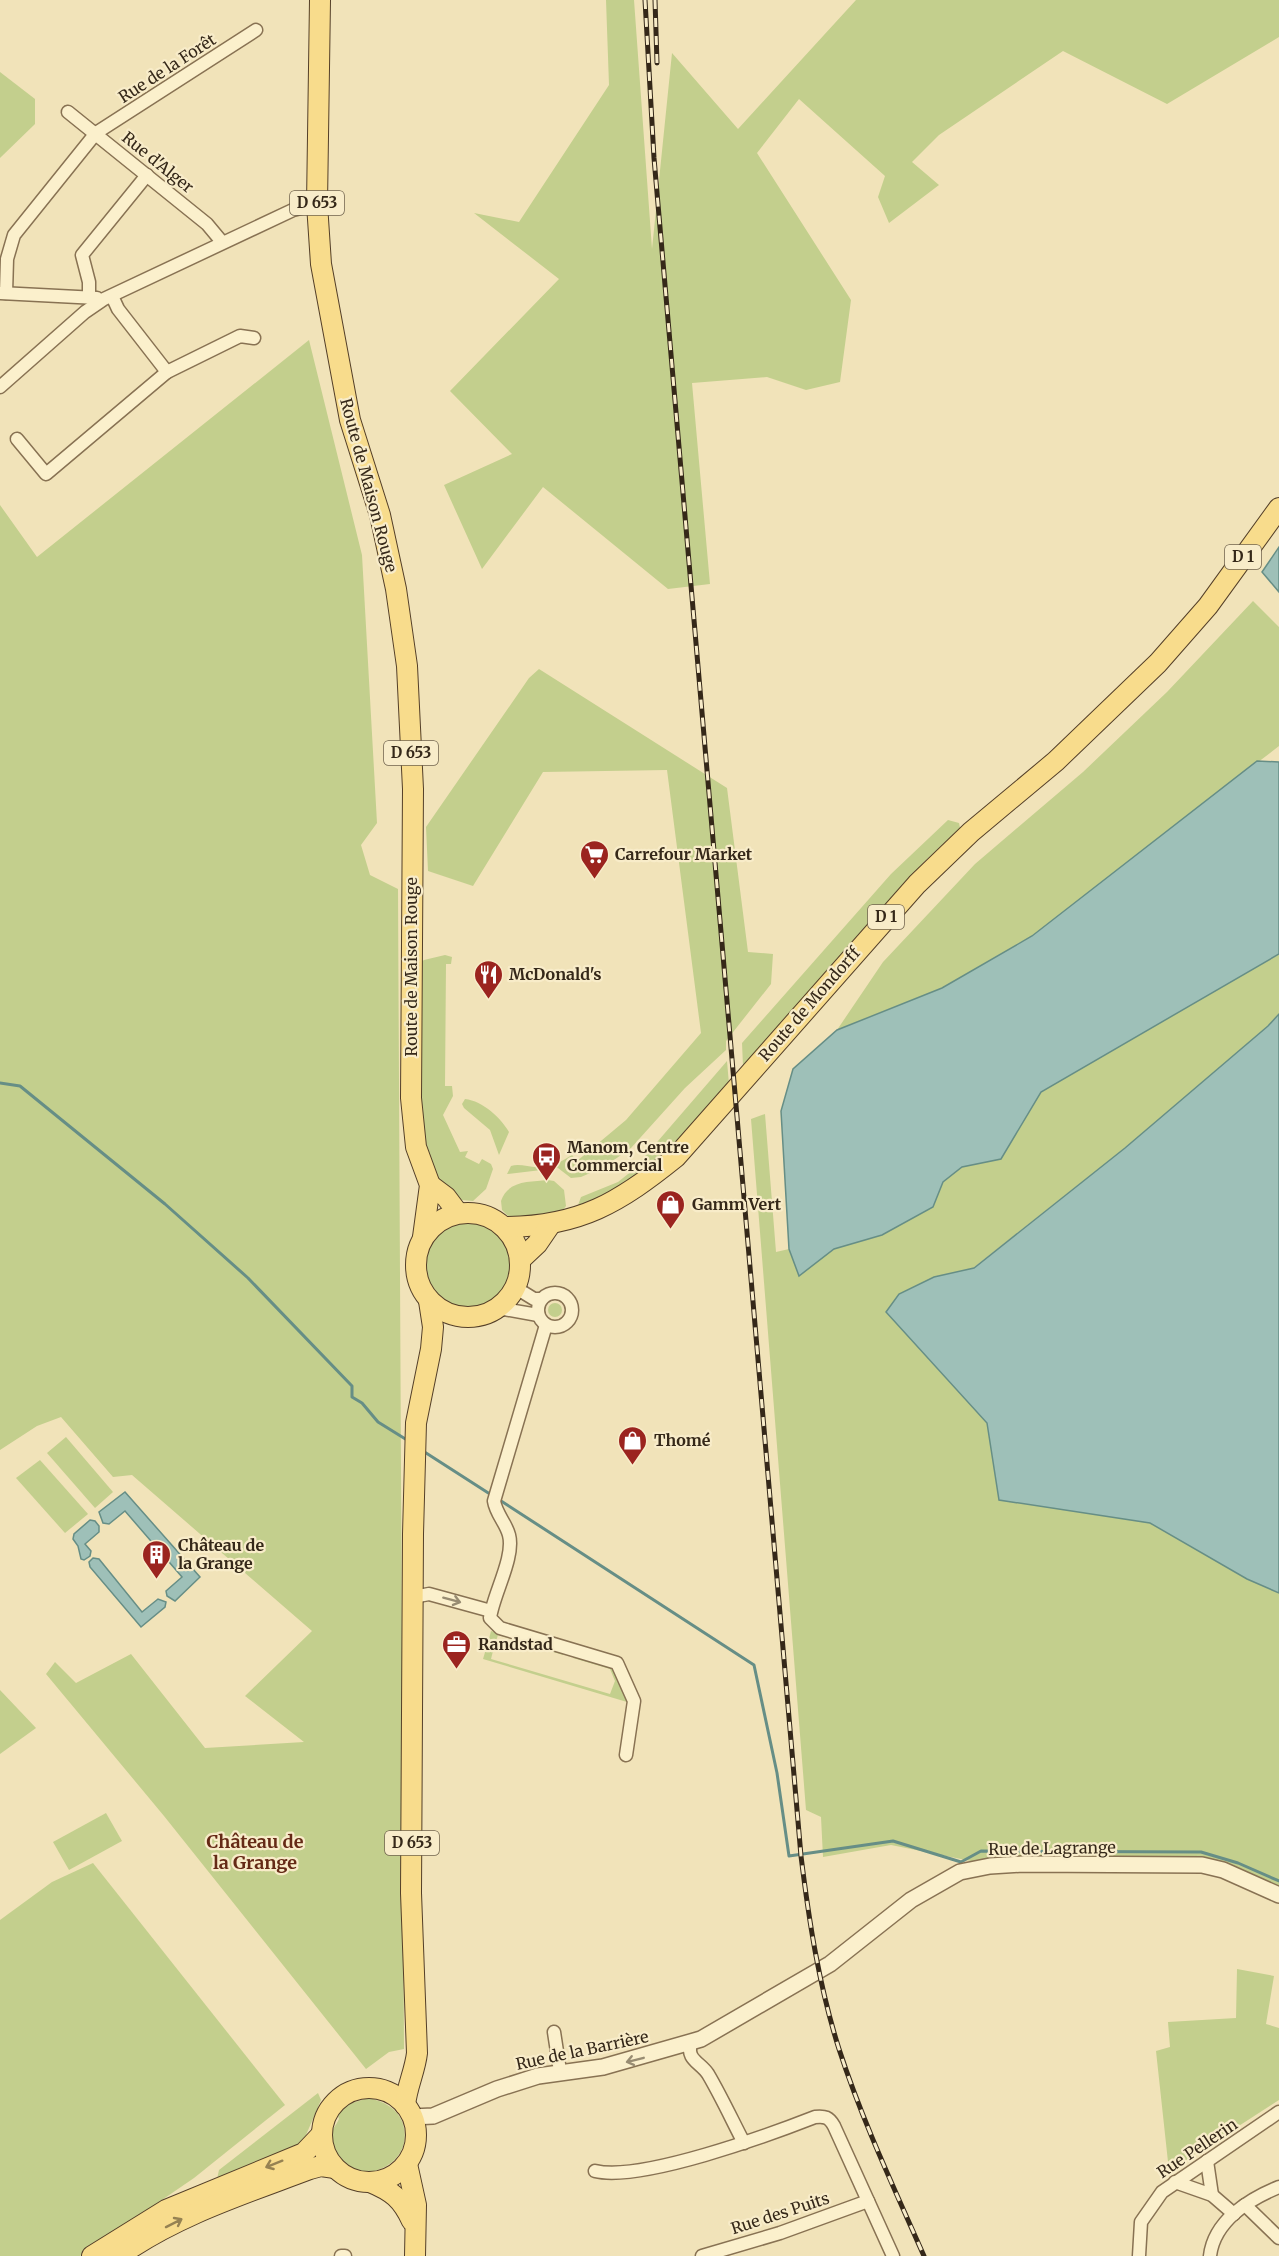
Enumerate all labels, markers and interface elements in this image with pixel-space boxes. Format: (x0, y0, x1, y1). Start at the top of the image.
street label: Rue de la Forêt (115, 29, 220, 107)
street label: Rue d'Alger (118, 127, 198, 197)
road number: D 653 (290, 191, 344, 215)
street label: Route de Maison Rouge (336, 396, 402, 574)
road number: D 1 (1225, 545, 1261, 569)
road number: D 653 (384, 741, 438, 765)
supermarket icon: Carrefour Market (578, 838, 610, 880)
place label: Carrefour Market (615, 844, 753, 864)
street label: Route de Maison Rouge (401, 877, 421, 1057)
road number: D 1 (868, 905, 904, 929)
street label: Route de Mondorff (754, 942, 865, 1065)
restaurant icon: McDonald's (472, 958, 504, 1000)
place label: McDonald's (509, 964, 602, 984)
place label: Manom, Centre Commercial (567, 1137, 689, 1175)
bus stop icon: Manom, Centre Commercial (530, 1140, 562, 1182)
shop icon: Gamm Vert (655, 1188, 687, 1230)
place label: Gamm Vert (692, 1194, 782, 1214)
shop icon: Thomé (617, 1424, 649, 1466)
place label: Thomé (654, 1430, 711, 1450)
place label: Château de la Grange (178, 1535, 264, 1573)
building icon: Château de la Grange (141, 1538, 173, 1580)
one-way arrow (442, 1595, 461, 1606)
office icon: Randstad (441, 1628, 473, 1670)
place label: Randstad (478, 1634, 553, 1654)
district label: Château de la Grange (207, 1830, 304, 1874)
road number: D 653 (385, 1831, 439, 1855)
street label: Rue de Lagrange (988, 1837, 1116, 1859)
street label: Rue de la Barrière (514, 2026, 650, 2074)
one-way arrow (626, 2054, 645, 2066)
street label: Rue Pellerin (1153, 2114, 1241, 2182)
one-way arrow (265, 2160, 284, 2171)
street label: Rue des Puits (728, 2188, 832, 2238)
one-way arrow (164, 2217, 182, 2228)

